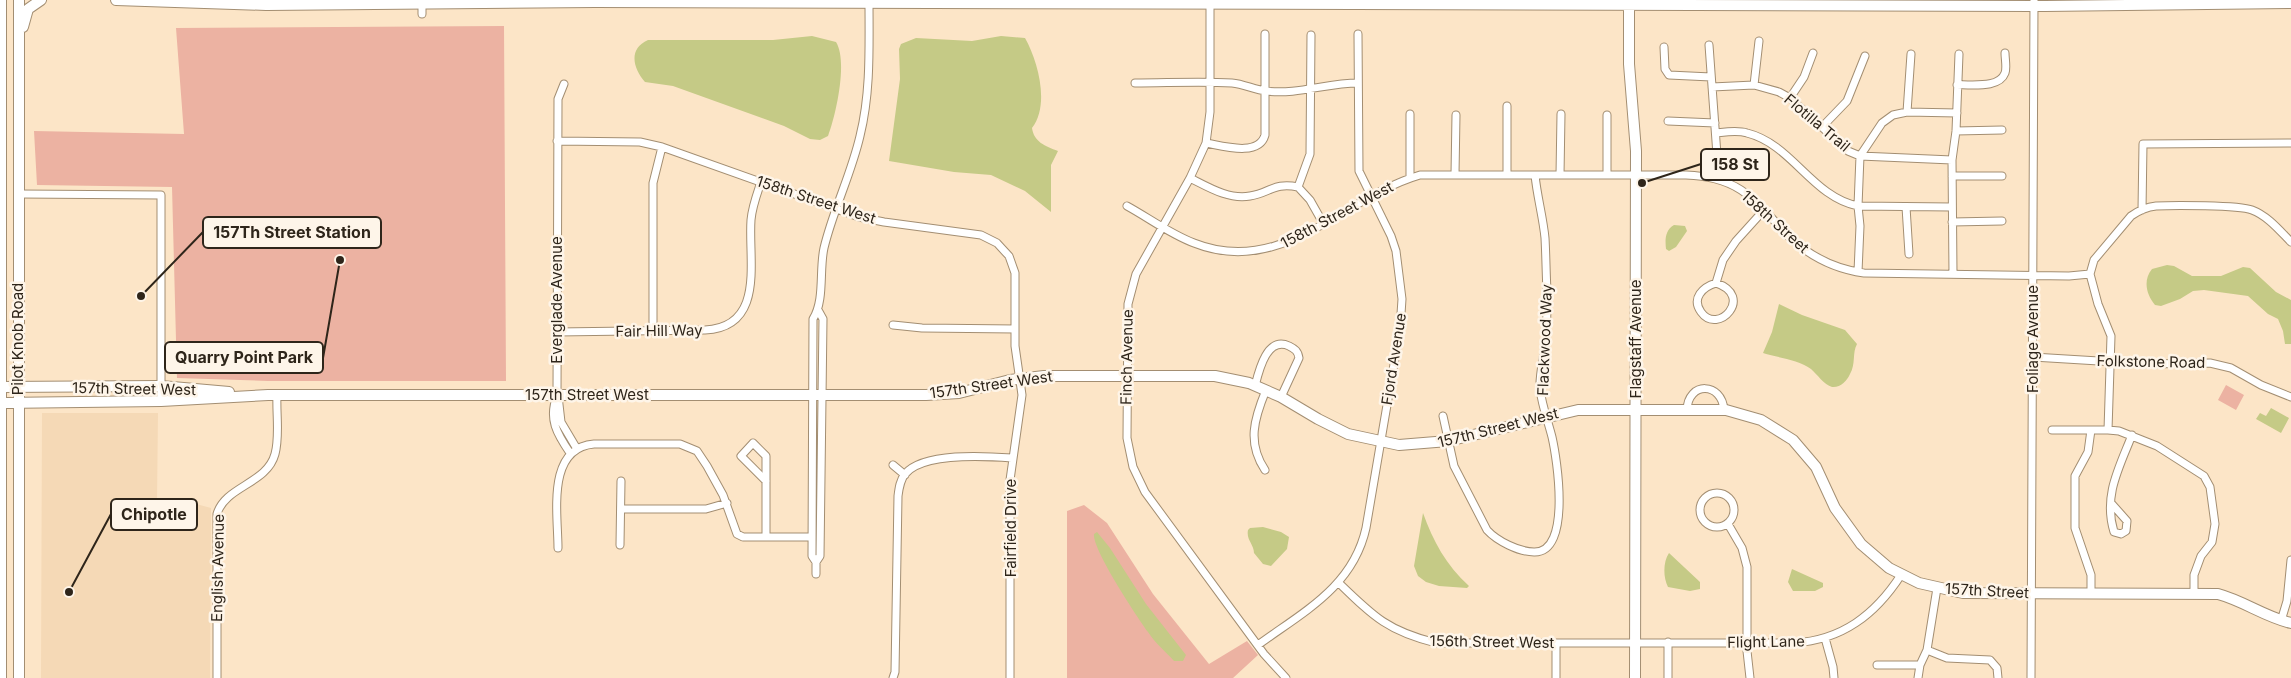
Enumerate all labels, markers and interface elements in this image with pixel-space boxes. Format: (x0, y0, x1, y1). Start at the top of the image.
street label: Flotilla Trail (1781, 90, 1854, 156)
callout: 158 St (1701, 149, 1769, 180)
text: 158 St (1711, 154, 1759, 174)
street label: 158th Street West (754, 171, 878, 228)
street label: 158th Street West (1277, 177, 1396, 252)
street label: 158th Street (1737, 186, 1813, 257)
callout: 157Th Street Station (203, 217, 381, 248)
text: 157Th Street Station (213, 222, 371, 242)
street label: Everglade Avenue (547, 236, 566, 364)
street label: Flagstaff Avenue (1626, 280, 1645, 398)
street label: Pilot Knob Road (8, 283, 27, 395)
street label: Flackwood Way (1533, 283, 1556, 396)
street label: Foliage Avenue (2023, 285, 2042, 393)
street label: Finch Avenue (1116, 309, 1137, 405)
street label: Fjord Avenue (1377, 312, 1410, 406)
street label: Fair Hill Way (615, 320, 703, 341)
callout: Quarry Point Park (165, 342, 323, 373)
text: Quarry Point Park (175, 347, 314, 367)
street label: Folkstone Road (2096, 351, 2206, 372)
street label: 157th Street West (928, 366, 1054, 403)
street label: 157th Street West (72, 378, 196, 399)
street label: 157th Street West (525, 385, 649, 404)
street label: 157th Street West (1435, 403, 1560, 452)
street label: Fairfield Drive (1001, 479, 1020, 577)
callout: Chipotle (111, 499, 197, 530)
text: Chipotle (121, 504, 187, 524)
street label: English Avenue (207, 514, 228, 622)
street label: 157th Street (1945, 579, 2030, 602)
street label: 156th Street West (1430, 631, 1555, 652)
street label: Flight Lane (1727, 631, 1805, 652)

